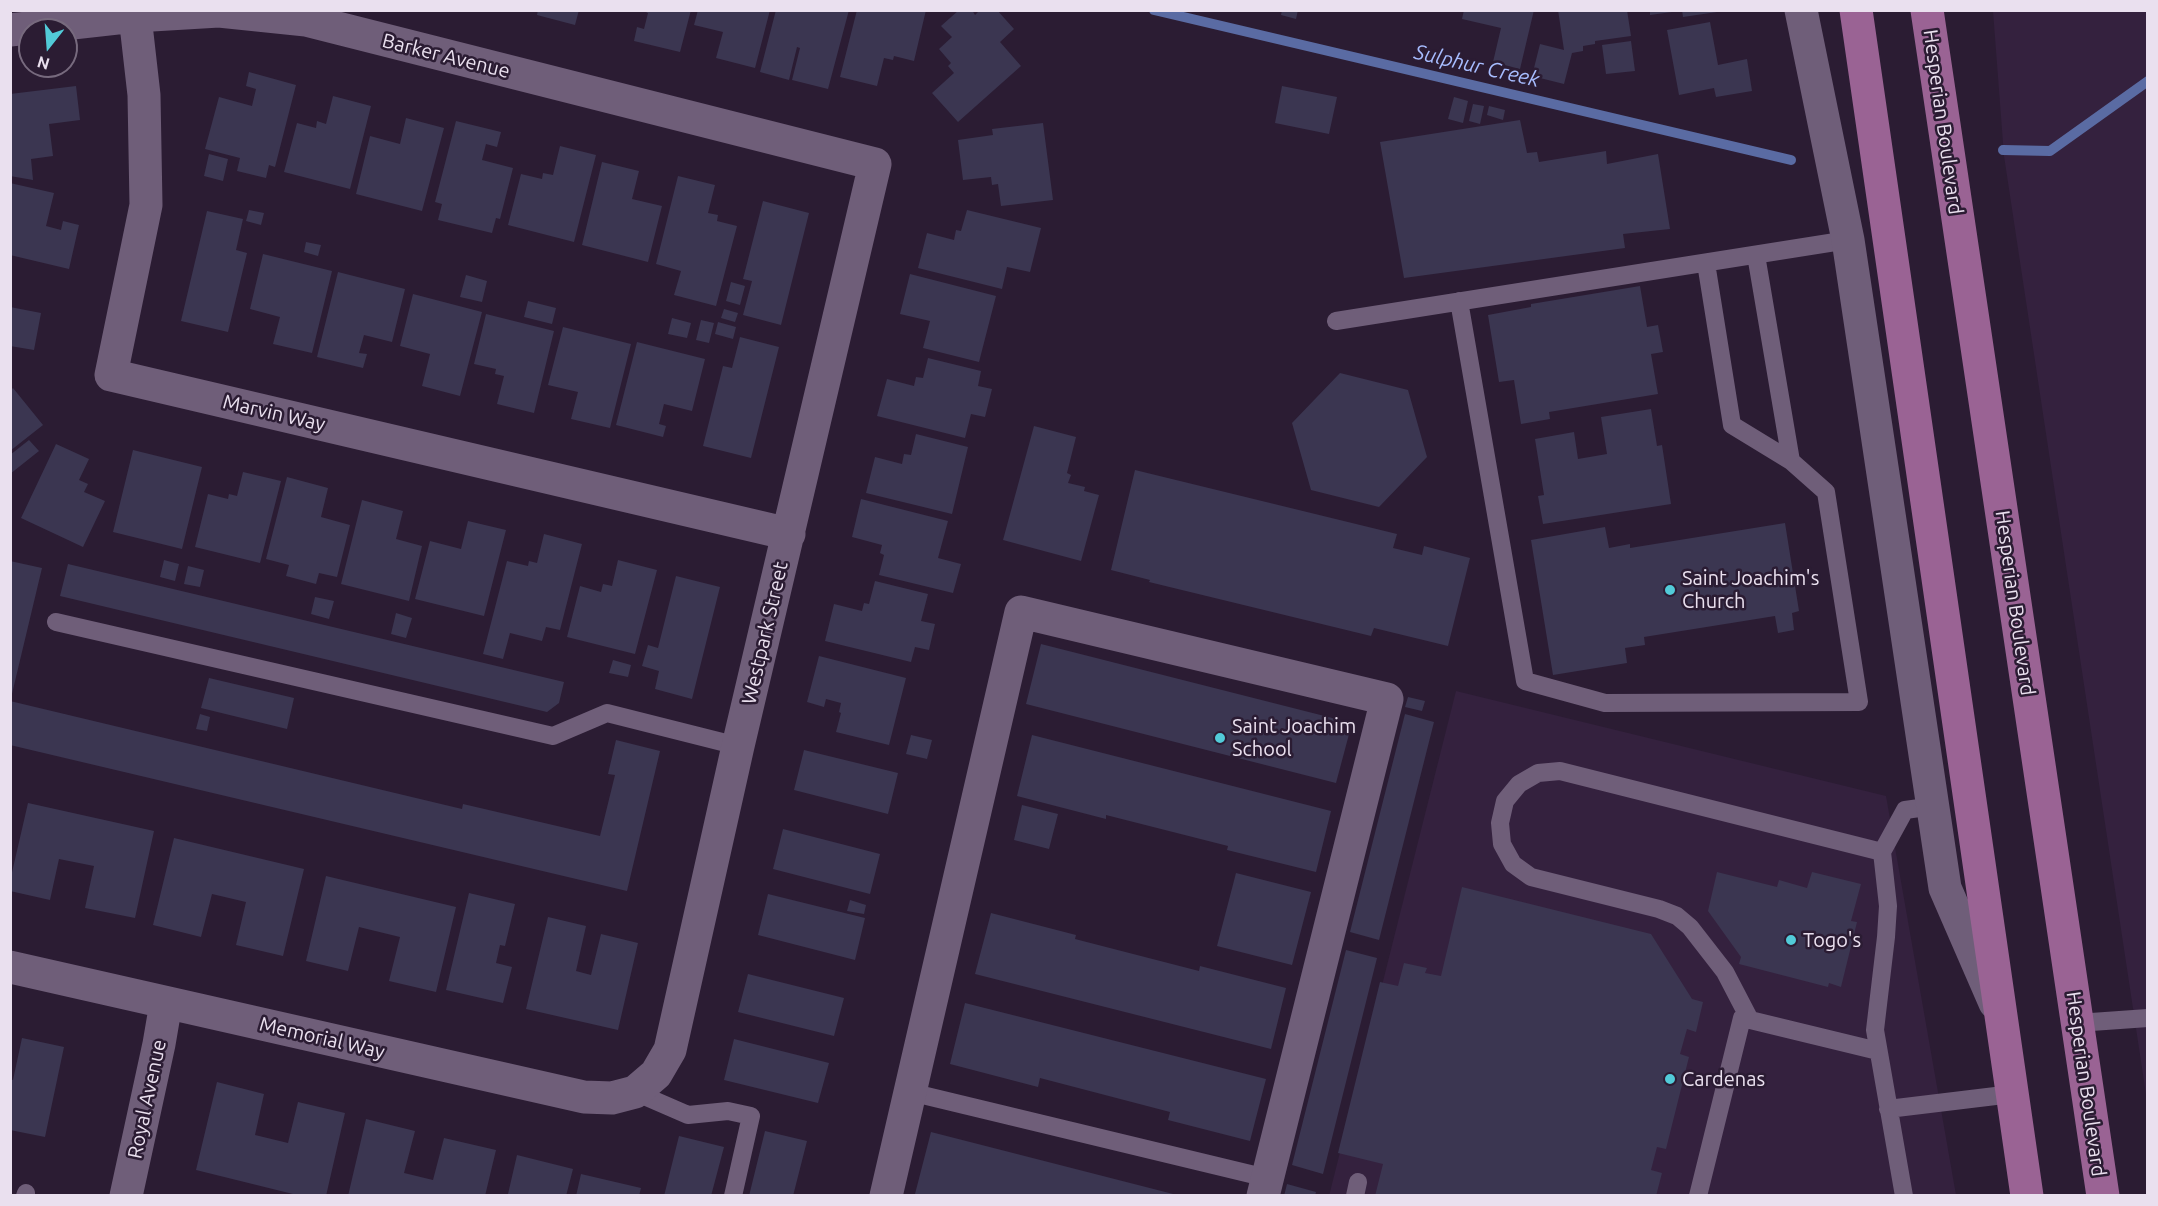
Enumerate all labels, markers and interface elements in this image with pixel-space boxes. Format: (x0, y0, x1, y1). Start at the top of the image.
north arrow (18, 18, 78, 78)
street label: Hesperian Boulevard (1918, 28, 1968, 216)
street label: Barker Avenue (380, 29, 512, 83)
water label: Sulphur Creek (1412, 39, 1542, 93)
text: N (35, 53, 52, 74)
street label: Marvin Way (220, 390, 328, 436)
street label: Hesperian Boulevard (1990, 509, 2040, 697)
street label: Westpark Street (737, 559, 793, 707)
place label: Saint Joachim's Church (1682, 566, 1819, 613)
marker: Saint Joachim's Church (1663, 583, 1677, 597)
place label: Saint Joachim School (1232, 714, 1356, 761)
marker: Saint Joachim School (1213, 731, 1227, 745)
place label: Togo's (1803, 928, 1861, 952)
marker: Togo's (1784, 933, 1798, 947)
street label: Hesperian Boulevard (2061, 990, 2111, 1178)
street label: Memorial Way (257, 1012, 387, 1064)
street label: Royal Avenue (123, 1037, 171, 1161)
place label: Cardenas (1682, 1067, 1765, 1091)
marker: Cardenas (1663, 1072, 1677, 1086)

